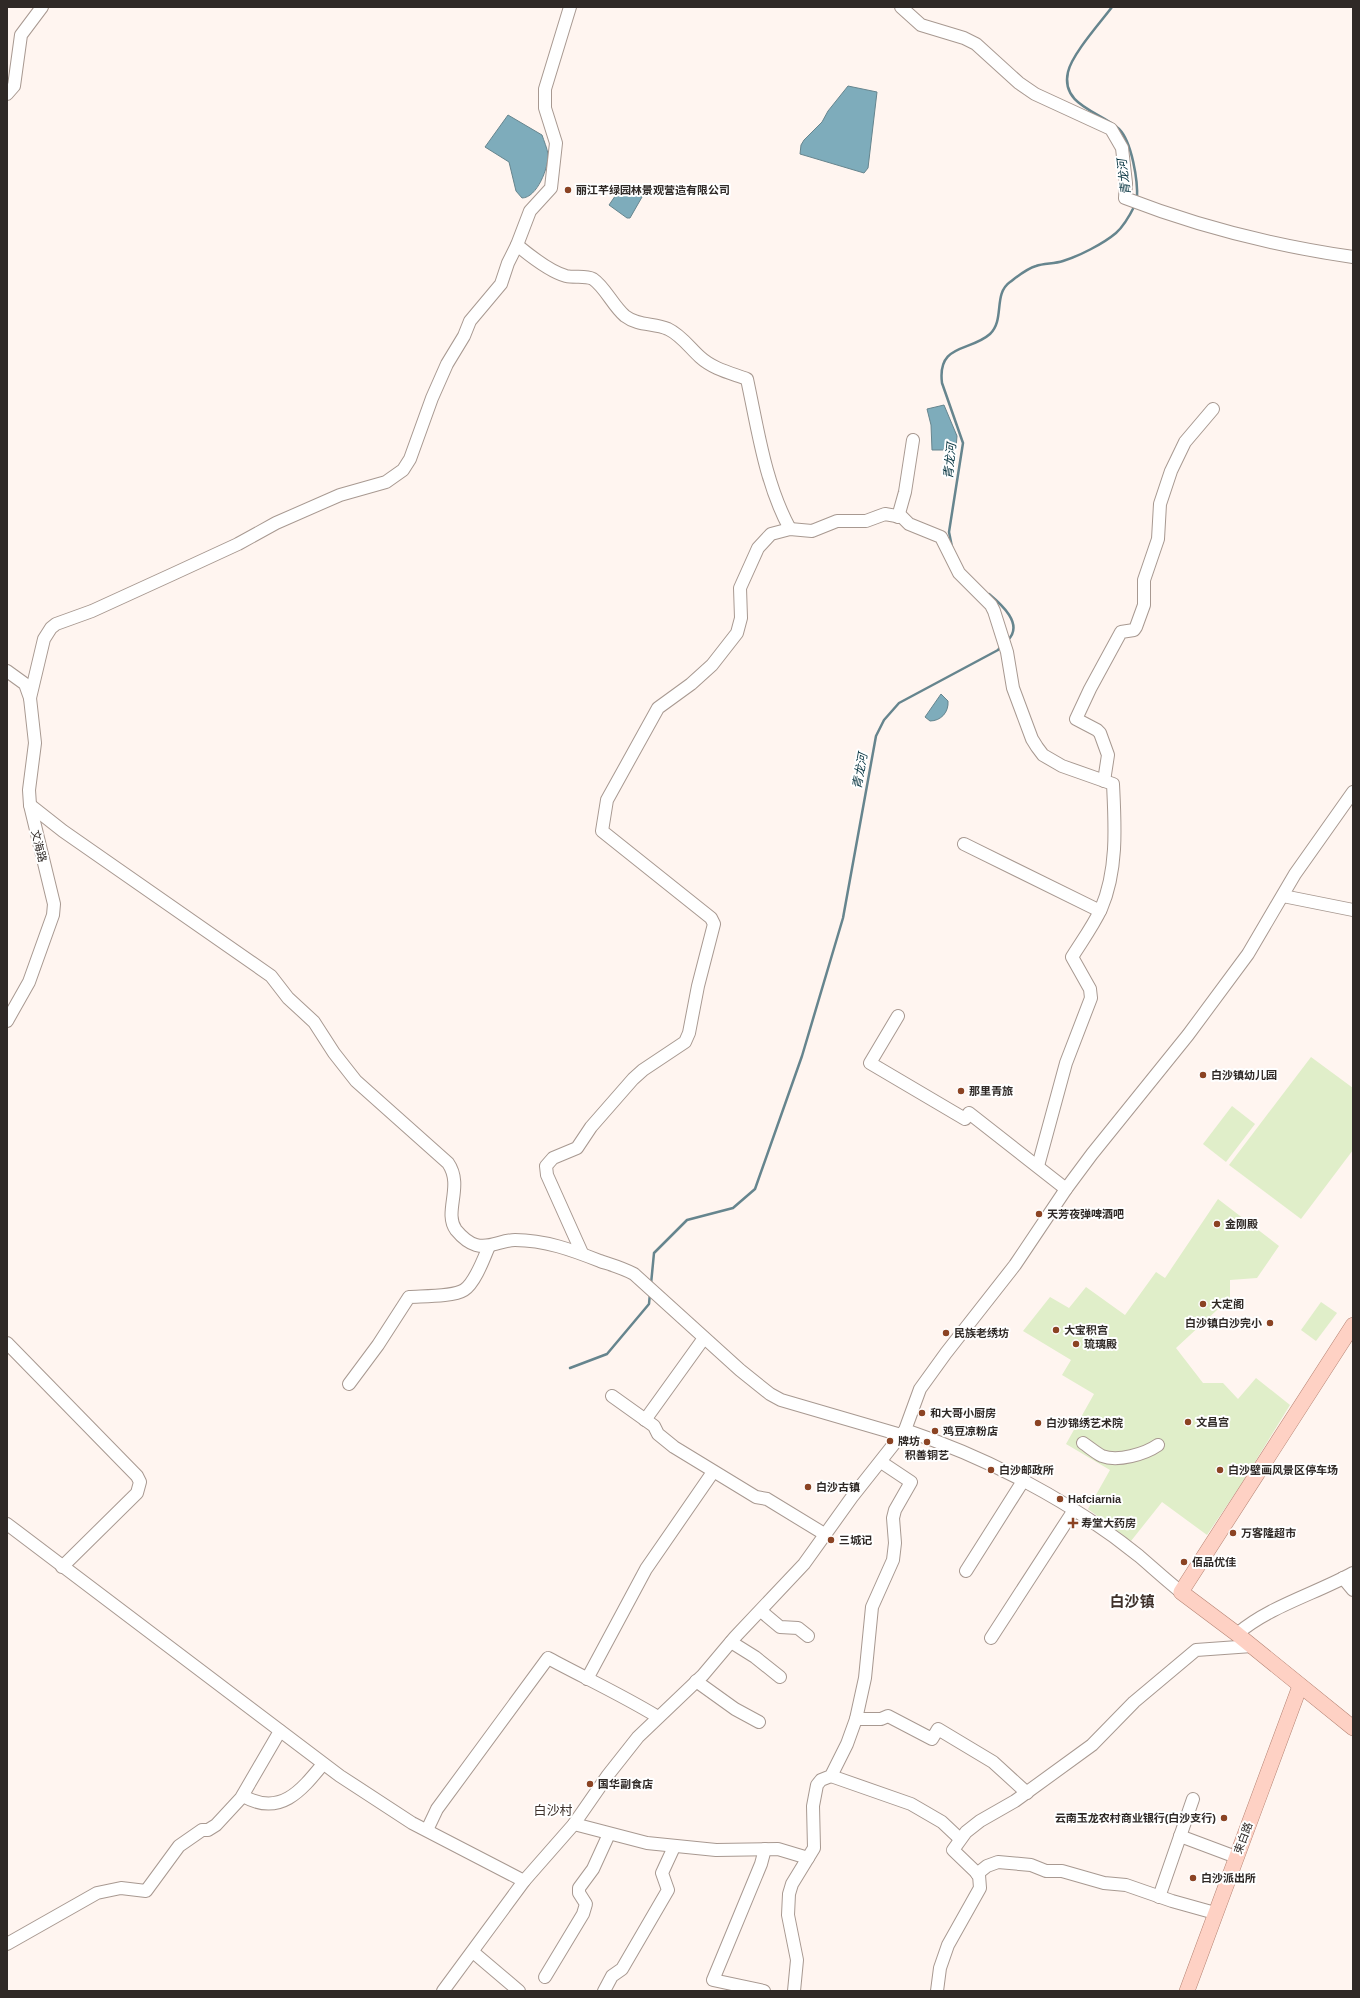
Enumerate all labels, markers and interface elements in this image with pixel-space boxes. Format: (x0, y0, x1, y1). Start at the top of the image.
water label: 青龙河 (1115, 156, 1133, 196)
place label: 丽江芊绿园林景观营造有限公司 (576, 184, 730, 196)
marker: 丽江芊绿园林景观营造有限公司 (563, 185, 573, 195)
water label: 青龙河 (941, 440, 959, 480)
water label: 青龙河 (850, 750, 870, 790)
street label: 文海路 (29, 829, 49, 863)
place label: 白沙镇幼儿园 (1211, 1069, 1277, 1081)
marker: 白沙镇幼儿园 (1198, 1070, 1208, 1080)
place label: 那里青旅 (969, 1085, 1013, 1097)
marker: 那里青旅 (956, 1086, 966, 1096)
place label: 天芳夜弹啤酒吧 (1047, 1208, 1124, 1220)
marker: 天芳夜弹啤酒吧 (1034, 1209, 1044, 1219)
place label: 金刚殿 (1225, 1218, 1258, 1230)
marker: 金刚殿 (1212, 1219, 1222, 1229)
place label: 大定阁 (1211, 1298, 1244, 1310)
marker: 大定阁 (1198, 1299, 1208, 1309)
place label: 白沙镇白沙完小 (1185, 1317, 1262, 1329)
marker: 白沙镇白沙完小 (1265, 1318, 1275, 1328)
place label: 大宝积宫 (1064, 1324, 1108, 1336)
marker: 大宝积宫 (1051, 1325, 1061, 1335)
place label: 民族老绣坊 (954, 1327, 1009, 1339)
marker: 民族老绣坊 (941, 1328, 951, 1338)
place label: 琉璃殿 (1084, 1338, 1117, 1350)
marker: 琉璃殿 (1071, 1339, 1081, 1349)
place label: 和大哥小厨房 (930, 1407, 996, 1419)
marker: 和大哥小厨房 (917, 1408, 927, 1418)
place label: 文昌宫 (1196, 1416, 1229, 1428)
place label: 白沙锦绣艺术院 (1046, 1417, 1123, 1429)
marker: 文昌宫 (1183, 1417, 1193, 1427)
marker: 白沙锦绣艺术院 (1033, 1418, 1043, 1428)
place label: 鸡豆凉粉店 (943, 1425, 998, 1437)
marker: 鸡豆凉粉店 (930, 1426, 940, 1436)
place label: 牌坊 (898, 1435, 920, 1447)
marker: 牌坊 (885, 1436, 895, 1446)
marker: 积善铜艺 (922, 1437, 932, 1447)
place label: 积善铜艺 (905, 1449, 949, 1461)
place label: 白沙邮政所 (999, 1464, 1054, 1476)
place label: 白沙壁画风景区停车场 (1228, 1464, 1338, 1476)
marker: 白沙邮政所 (986, 1465, 996, 1475)
marker: 白沙壁画风景区停车场 (1215, 1465, 1225, 1475)
place label: 白沙古镇 (816, 1481, 860, 1493)
marker: 白沙古镇 (803, 1482, 813, 1492)
place label: Hafciarnia (1068, 1493, 1122, 1505)
marker: Hafciarnia (1055, 1494, 1065, 1504)
place label: 寿堂大药房 (1081, 1517, 1136, 1529)
marker: 寿堂大药房 (1068, 1518, 1078, 1528)
place label: 万客隆超市 (1241, 1527, 1296, 1539)
marker: 万客隆超市 (1228, 1528, 1238, 1538)
place label: 三城记 (839, 1534, 872, 1546)
marker: 三城记 (826, 1535, 836, 1545)
place label: 佰品优佳 (1192, 1556, 1236, 1568)
marker: 佰品优佳 (1179, 1557, 1189, 1567)
district label: 白沙镇 (1109, 1593, 1155, 1610)
place label: 国华副食店 (598, 1778, 653, 1790)
marker: 国华副食店 (585, 1779, 595, 1789)
district label: 白沙村 (533, 1803, 573, 1818)
place label: 云南玉龙农村商业银行(白沙支行) (1055, 1812, 1216, 1824)
marker: 云南玉龙农村商业银行(白沙支行) (1219, 1813, 1229, 1823)
street label: 束白路 (1232, 1820, 1254, 1856)
place label: 白沙派出所 (1201, 1872, 1256, 1884)
marker: 白沙派出所 (1188, 1873, 1198, 1883)

